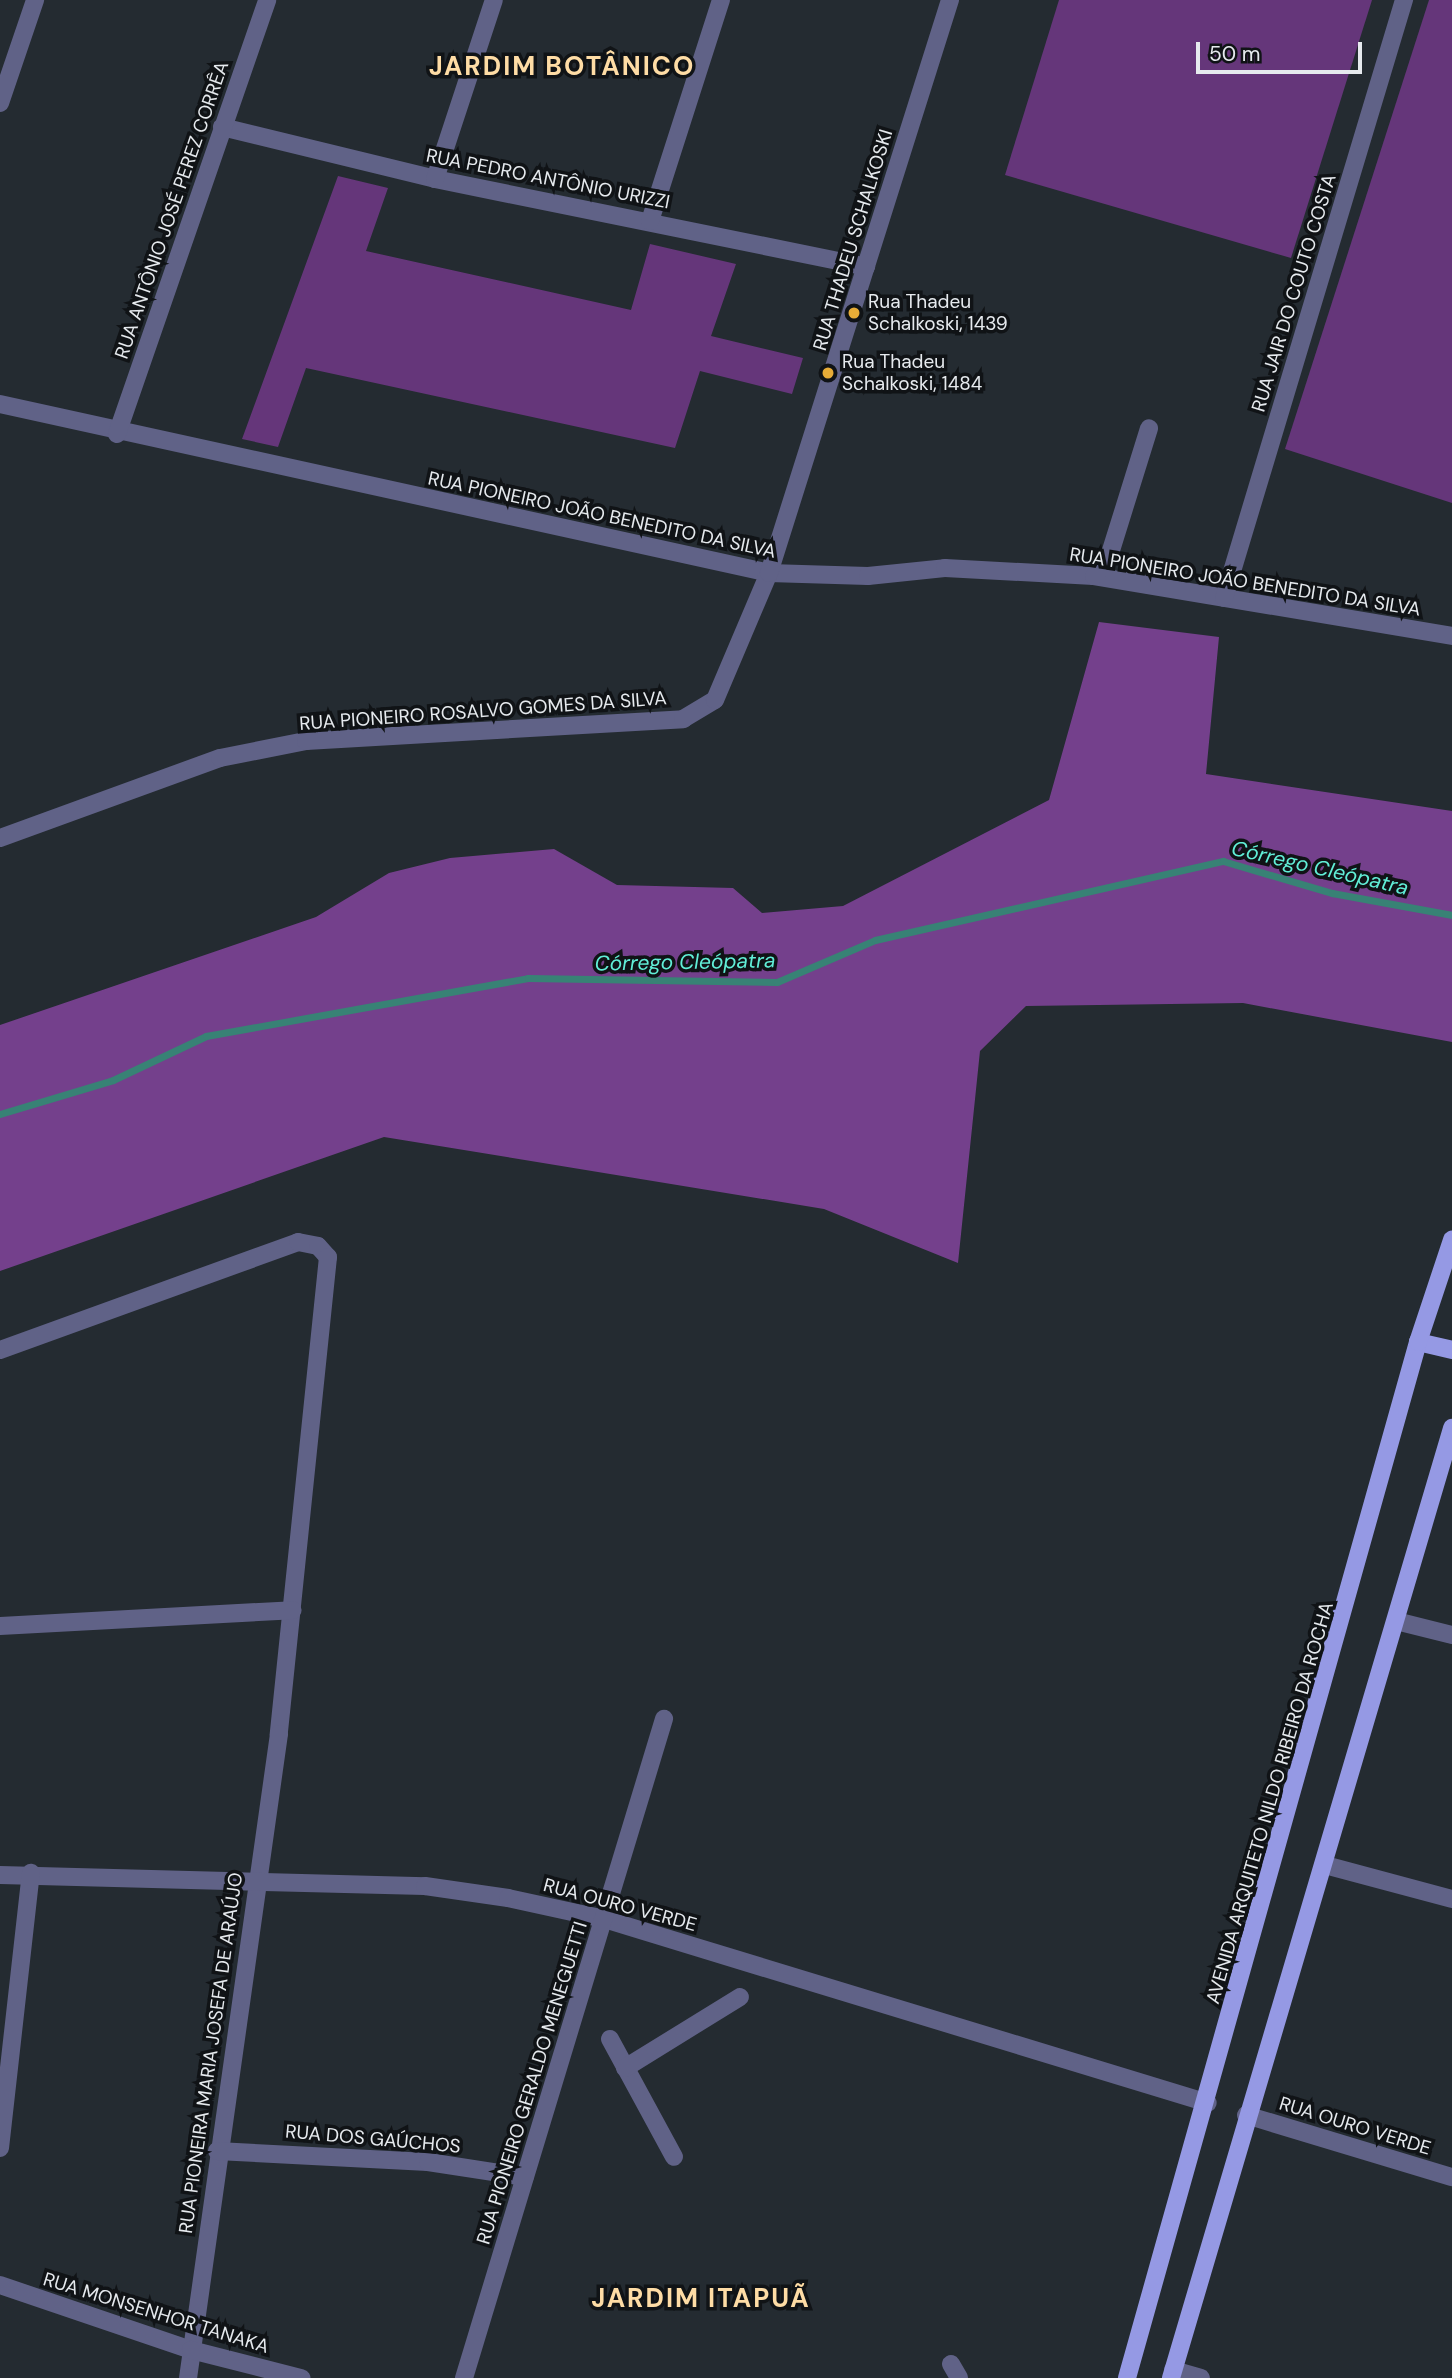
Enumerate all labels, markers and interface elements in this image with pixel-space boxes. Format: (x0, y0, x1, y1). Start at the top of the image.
scale bar (1200, 28, 1366, 72)
text: 50 m (1209, 40, 1260, 68)
district label: JARDIM BOTÂNICO (431, 51, 693, 83)
street label: RUA ANTÔNIO JOSÉ PEREZ CORRÊA (110, 58, 234, 362)
street label: RUA THADEU SCHALKOSKI (808, 127, 898, 353)
street label: RUA PEDRO ANTÔNIO URIZZI (424, 144, 672, 214)
street label: RUA JAIR DO COUTO COSTA (1247, 171, 1341, 415)
place label: Rua Thadeu Schalkoski, 1439 (868, 291, 1008, 335)
marker: Rua Thadeu Schalkoski, 1439 (846, 305, 862, 321)
place label: Rua Thadeu Schalkoski, 1484 (842, 351, 982, 395)
marker: Rua Thadeu Schalkoski, 1484 (820, 365, 836, 381)
street label: RUA PIONEIRO JOÃO BENEDITO DA SILVA (426, 467, 778, 563)
street label: RUA PIONEIRO JOÃO BENEDITO DA SILVA (1068, 543, 1422, 621)
street label: RUA PIONEIRO ROSALVO GOMES DA SILVA (299, 687, 667, 735)
water label: Córrego Cleópatra (1229, 835, 1411, 901)
water label: Córrego Cleópatra (594, 948, 776, 976)
street label: AVENIDA ARQUITETO NILDO RIBEIRO DA ROCHA (1202, 1599, 1338, 2007)
street label: RUA PIONEIRA MARIA JOSEFA DE ARAÚJO (174, 1871, 248, 2235)
street label: RUA OURO VERDE (541, 1874, 699, 1936)
street label: RUA PIONEIRO GERALDO MENEGUETTI (472, 1919, 592, 2247)
street label: RUA OURO VERDE (1276, 2092, 1434, 2160)
street label: RUA DOS GAÚCHOS (284, 2120, 462, 2158)
street label: RUA MONSENHOR TANAKA (40, 2268, 272, 2358)
district label: JARDIM ITAPUÃ (593, 2283, 809, 2315)

